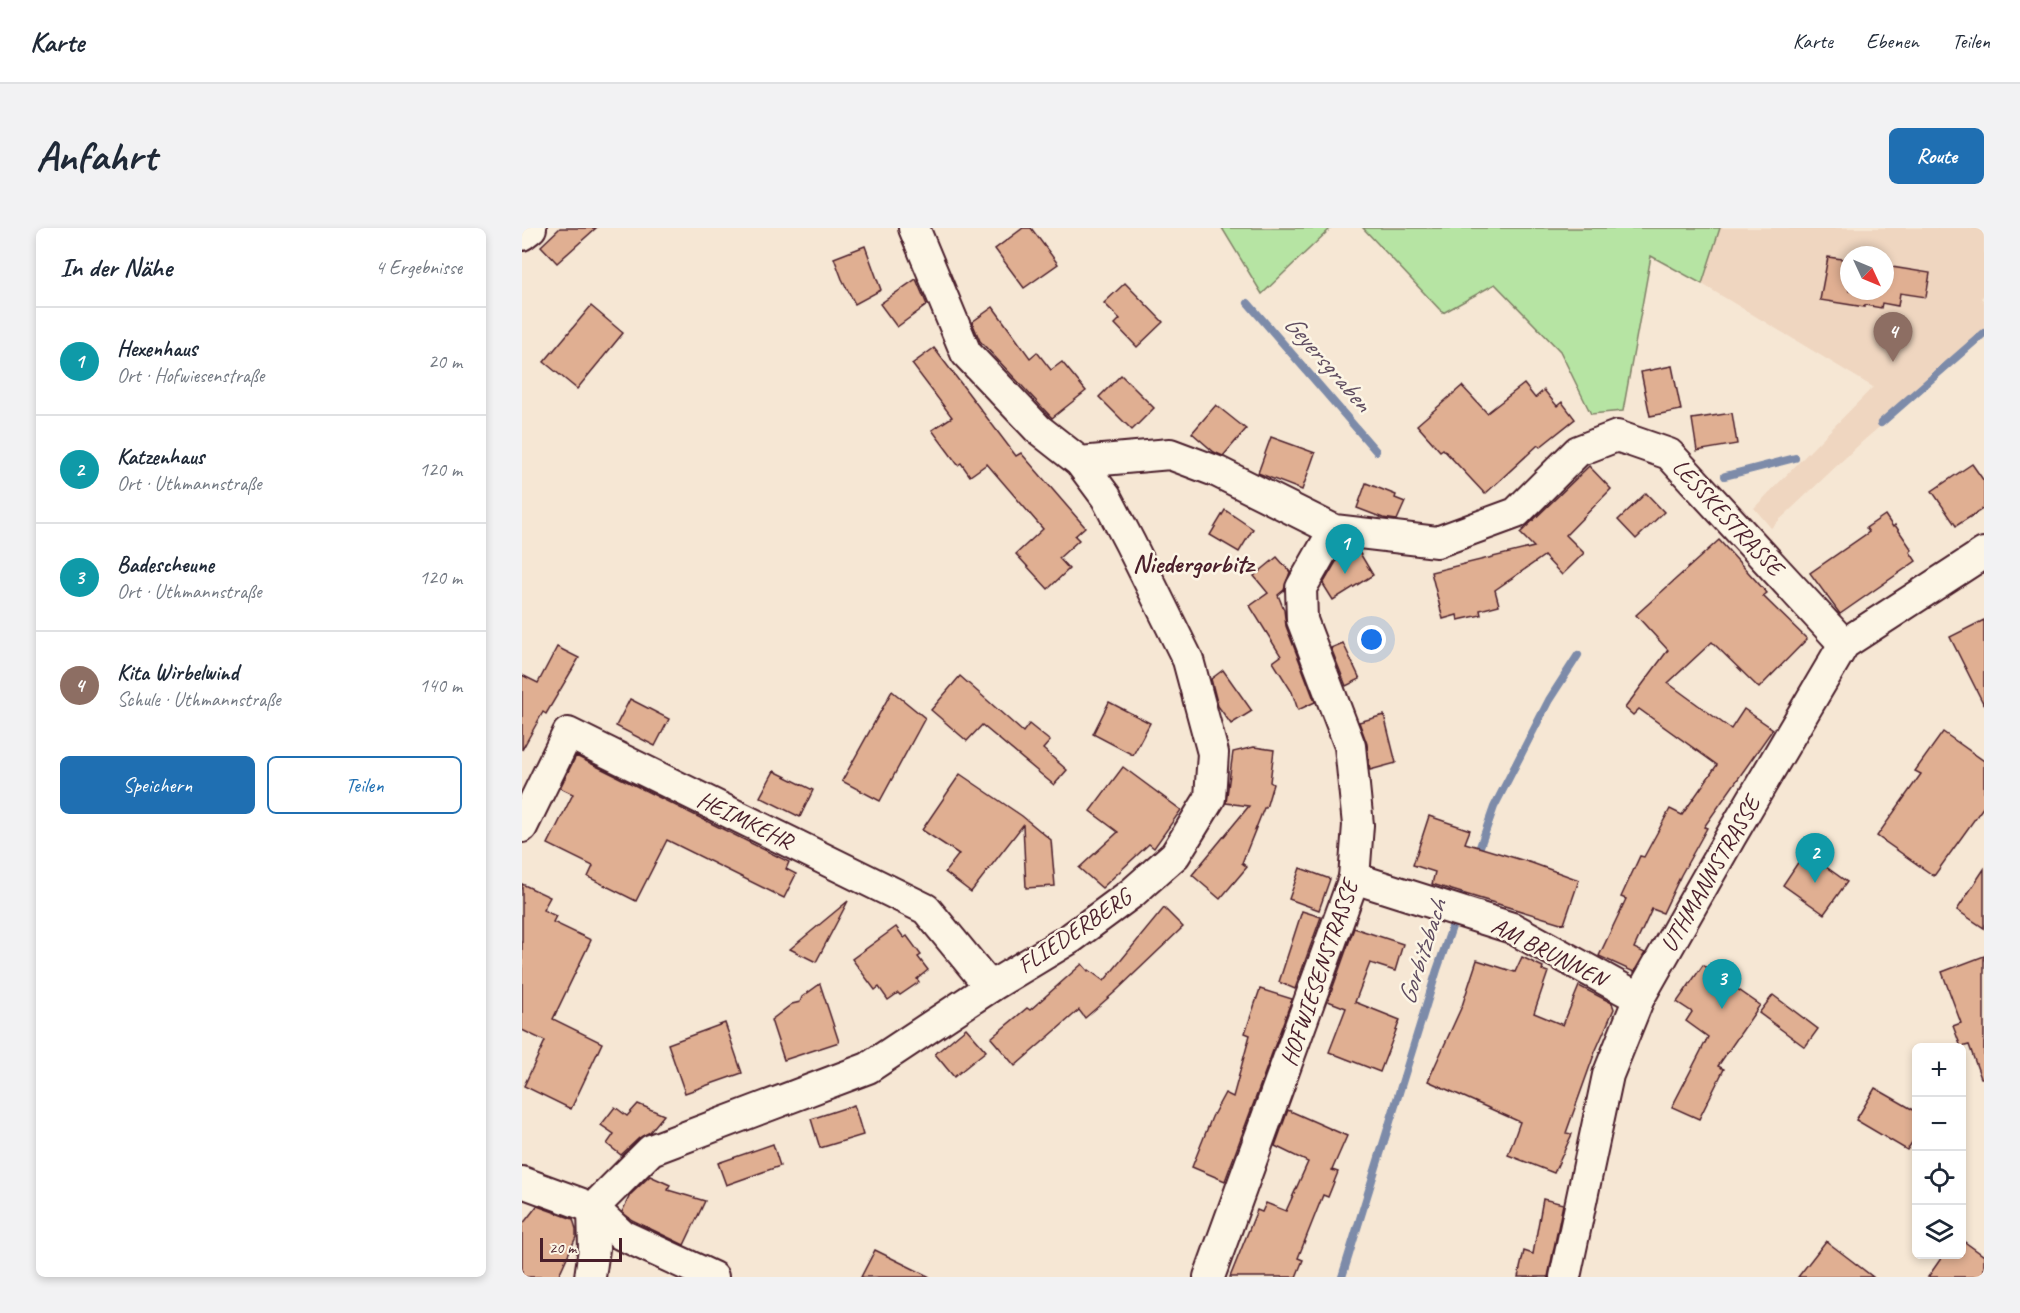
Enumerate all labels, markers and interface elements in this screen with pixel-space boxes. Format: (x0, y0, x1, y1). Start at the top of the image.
text: Karte (30, 24, 84, 59)
text: Karte (1793, 28, 1833, 54)
text: Ebenen (1866, 28, 1919, 54)
text: Teilen (1952, 28, 1990, 54)
button: Route (1889, 128, 1984, 184)
text: Anfahrt (36, 130, 156, 183)
north arrow (1840, 246, 1894, 300)
text: In der Nähe (60, 251, 172, 284)
text: 4 Ergebnisse (375, 255, 462, 280)
water label: Geyersgraben (1277, 308, 1380, 420)
pin: 4 (1874, 312, 1912, 362)
text: Hexenhaus (117, 335, 197, 363)
text: 1 (75, 349, 84, 374)
text: 20 m (428, 349, 462, 374)
text: Ort · Hofwiesenstraße (117, 363, 264, 388)
text: Katzenhaus (117, 443, 204, 471)
street label: LESSKESTRASSE (1666, 452, 1792, 584)
text: 2 (75, 457, 84, 482)
text: 120 m (419, 457, 462, 482)
text: Ort · Uthmannstraße (117, 471, 262, 496)
pin: 1 (1326, 524, 1364, 574)
district label: Niedergorbitz (1133, 547, 1256, 580)
text: Badescheune (117, 551, 214, 579)
text: 3 (75, 565, 84, 590)
text: 120 m (419, 565, 462, 590)
text: Ort · Uthmannstraße (117, 579, 262, 604)
your location (1357, 625, 1386, 654)
text: Kita Wirbelwind (117, 659, 238, 687)
text: 4 (75, 673, 84, 698)
text: 140 m (419, 673, 462, 698)
text: Schule · Uthmannstraße (117, 687, 281, 712)
button: Speichern (60, 756, 255, 814)
button: Teilen (267, 756, 462, 814)
street label: HEIMKEHR (692, 784, 800, 857)
street label: UTHMANNSTRASSE (1653, 788, 1768, 957)
pin: 2 (1796, 834, 1834, 883)
street label: HOFWIESENSTRASSE (1273, 873, 1366, 1070)
street label: FLIEDERBERG (1011, 881, 1138, 980)
water label: Gorbitzbach (1390, 894, 1455, 1008)
street label: AM BRUNNEN (1487, 910, 1615, 995)
pin: 3 (1702, 960, 1742, 1009)
map controls (1912, 1043, 1966, 1259)
button: + (1912, 1043, 1966, 1097)
button: − (1912, 1097, 1966, 1151)
button: locate (1912, 1151, 1966, 1205)
button: layers (1912, 1205, 1966, 1259)
scale bar (540, 1235, 622, 1262)
text: 20 m (549, 1238, 576, 1258)

